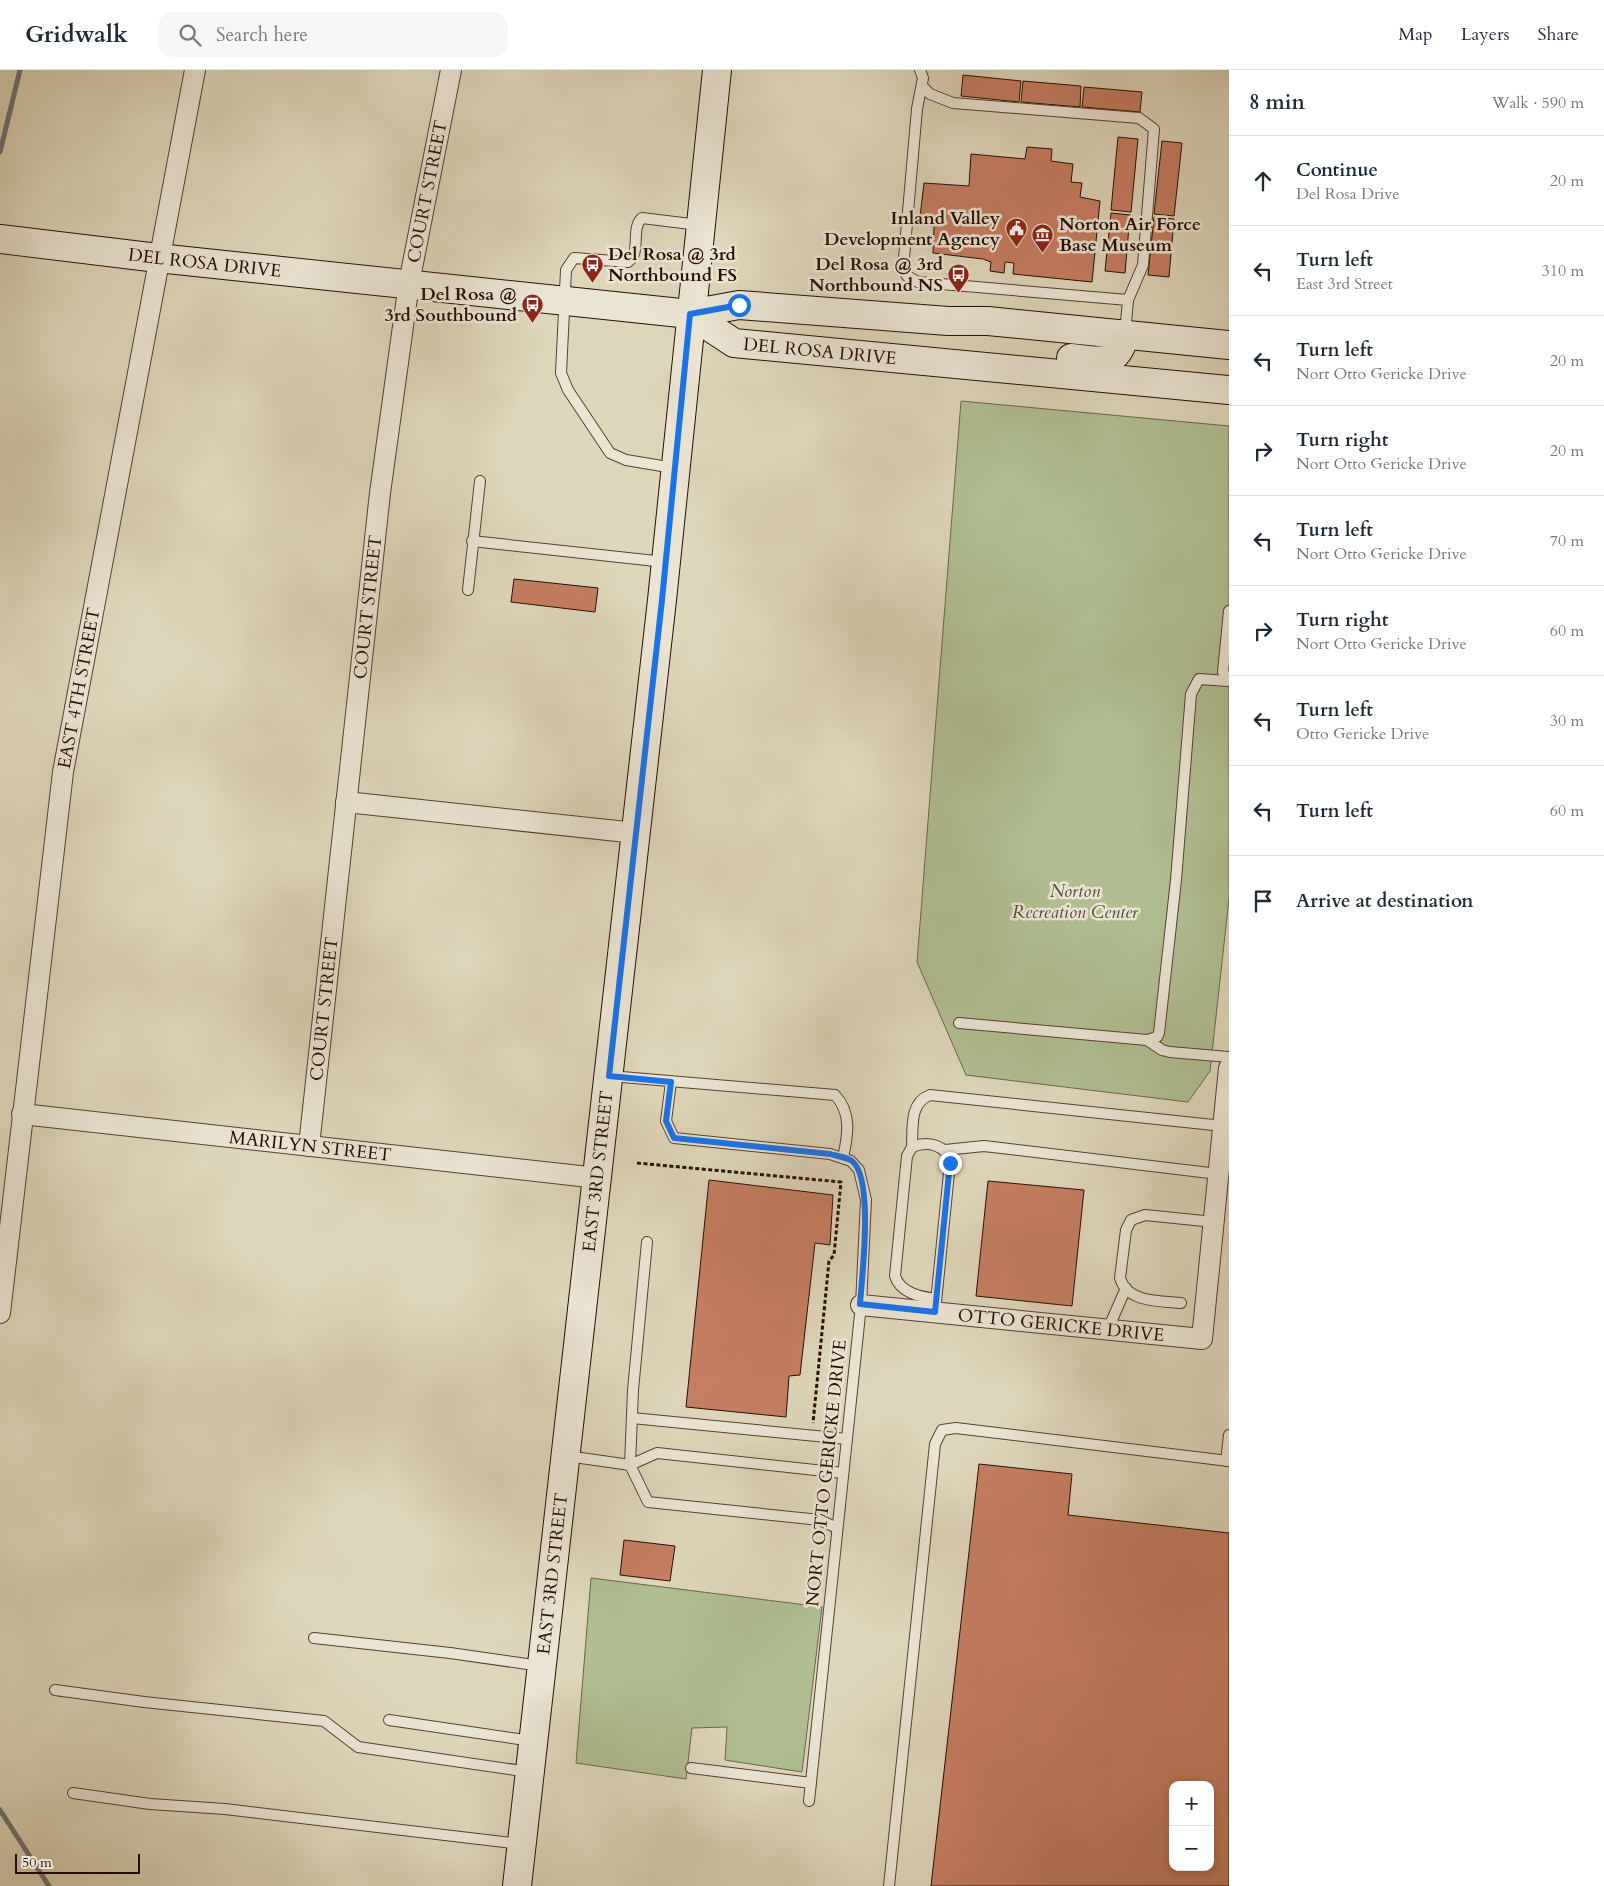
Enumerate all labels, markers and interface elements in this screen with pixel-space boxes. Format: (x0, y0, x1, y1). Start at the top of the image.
search box (158, 12, 508, 57)
text: Gridwalk (25, 18, 128, 51)
icon: search (176, 21, 204, 49)
text: Search here (216, 22, 308, 48)
text: Map (1398, 22, 1433, 47)
text: Layers (1461, 22, 1510, 47)
text: Share (1538, 22, 1579, 47)
text: 8 min (1249, 88, 1305, 117)
text: Walk · 590 m (1492, 92, 1584, 114)
street label: COURT STREET (401, 118, 454, 265)
text: Continue (1296, 157, 1378, 183)
icon: ahead (1249, 167, 1277, 195)
text: 20 m (1550, 170, 1584, 192)
text: Del Rosa Drive (1296, 183, 1400, 205)
place label: Inland Valley Development Agency (824, 206, 1001, 252)
place label: Norton Air Force Base Museum (1059, 212, 1201, 258)
public building icon: Inland Valley Development Agency (1004, 216, 1028, 247)
museum icon: Norton Air Force Base Museum (1031, 222, 1055, 253)
street label: DEL ROSA DRIVE (127, 242, 282, 284)
place label: Del Rosa @ 3rd Northbound FS (608, 242, 737, 288)
text: Turn left (1296, 247, 1373, 273)
bus stop icon: Del Rosa @ 3rd Northbound FS (580, 252, 604, 283)
place label: Del Rosa @ 3rd Northbound NS (809, 252, 944, 298)
icon: left (1249, 257, 1277, 285)
text: 310 m (1542, 260, 1584, 282)
bus stop icon: Del Rosa @ 3rd Northbound NS (947, 262, 971, 293)
text: East 3rd Street (1296, 273, 1393, 295)
place label: Del Rosa @ 3rd Southbound (385, 282, 518, 328)
bus stop icon: Del Rosa @ 3rd Southbound (521, 292, 545, 323)
route start (728, 294, 751, 317)
street label: DEL ROSA DRIVE (742, 332, 898, 371)
text: Turn left (1296, 337, 1373, 363)
icon: left (1249, 347, 1277, 375)
text: 20 m (1550, 350, 1584, 372)
text: Nort Otto Gericke Drive (1296, 363, 1467, 385)
text: Turn right (1296, 427, 1388, 453)
icon: right (1249, 437, 1277, 465)
text: 20 m (1550, 440, 1584, 462)
text: Nort Otto Gericke Drive (1296, 453, 1467, 475)
text: Turn left (1296, 517, 1373, 543)
icon: left (1249, 527, 1277, 555)
text: 70 m (1550, 530, 1584, 552)
street label: COURT STREET (348, 534, 388, 681)
text: Nort Otto Gericke Drive (1296, 543, 1467, 565)
street label: EAST 4TH STREET (52, 606, 107, 771)
text: Turn right (1296, 607, 1388, 633)
icon: right (1249, 617, 1277, 645)
text: 60 m (1550, 620, 1584, 642)
text: Nort Otto Gericke Drive (1296, 633, 1467, 655)
text: Turn left (1296, 697, 1373, 723)
icon: left (1249, 707, 1277, 735)
text: 30 m (1550, 710, 1584, 732)
text: Otto Gericke Drive (1296, 723, 1429, 745)
icon: left (1249, 797, 1277, 825)
text: Turn left (1296, 798, 1373, 824)
text: 60 m (1550, 800, 1584, 822)
park label: Norton Recreation Center (1012, 879, 1139, 925)
icon: arrive (1249, 887, 1277, 915)
text: Arrive at destination (1296, 888, 1473, 914)
street label: COURT STREET (304, 936, 345, 1082)
street label: EAST 3RD STREET (577, 1090, 620, 1254)
street label: MARILYN STREET (228, 1125, 393, 1168)
route end (939, 1152, 962, 1175)
street label: OTTO GERICKE DRIVE (957, 1303, 1165, 1348)
street label: NORT OTTO GERICKE DRIVE (800, 1338, 853, 1608)
street label: EAST 3RD STREET (531, 1492, 574, 1656)
map controls (1169, 1781, 1214, 1871)
button: + (1169, 1781, 1214, 1826)
button: − (1169, 1826, 1214, 1871)
scale bar (15, 1851, 140, 1874)
text: 50 m (22, 1853, 52, 1872)

